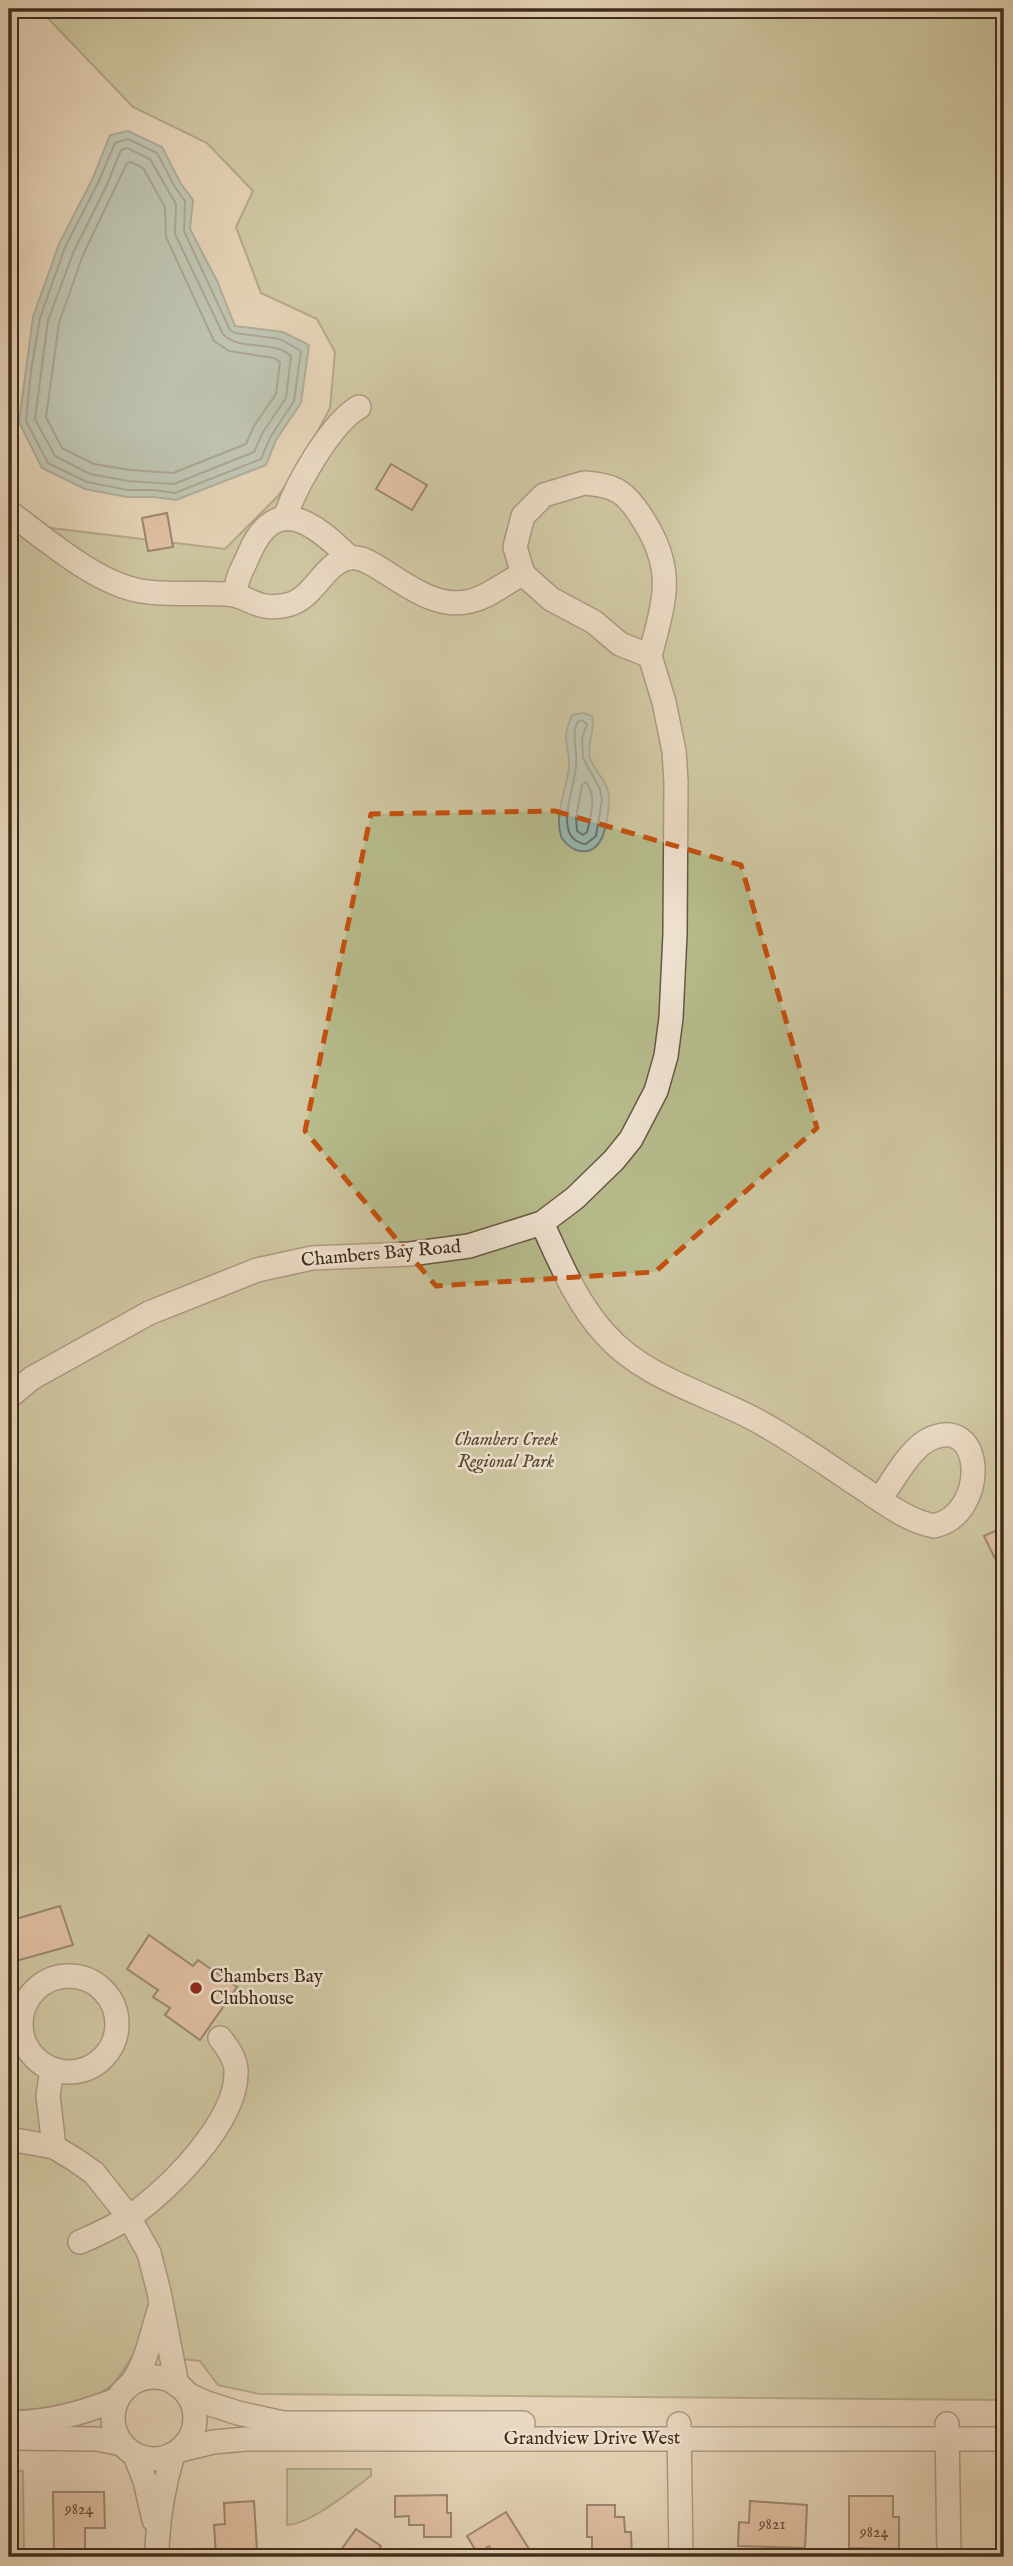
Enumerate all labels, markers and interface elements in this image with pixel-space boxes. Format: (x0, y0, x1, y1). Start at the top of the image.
street label: Chambers Bay Road (300, 1235, 463, 1273)
park label: Chambers Creek Regional Park (454, 1428, 558, 1474)
place label: Chambers Bay Clubhouse (210, 1965, 324, 2011)
marker: Chambers Bay Clubhouse (188, 1980, 204, 1996)
street label: Grandview Drive West (504, 2427, 681, 2451)
house number: 9824 (64, 2500, 93, 2520)
house number: 9821 (758, 2515, 785, 2535)
house number: 9824 (859, 2523, 888, 2543)

